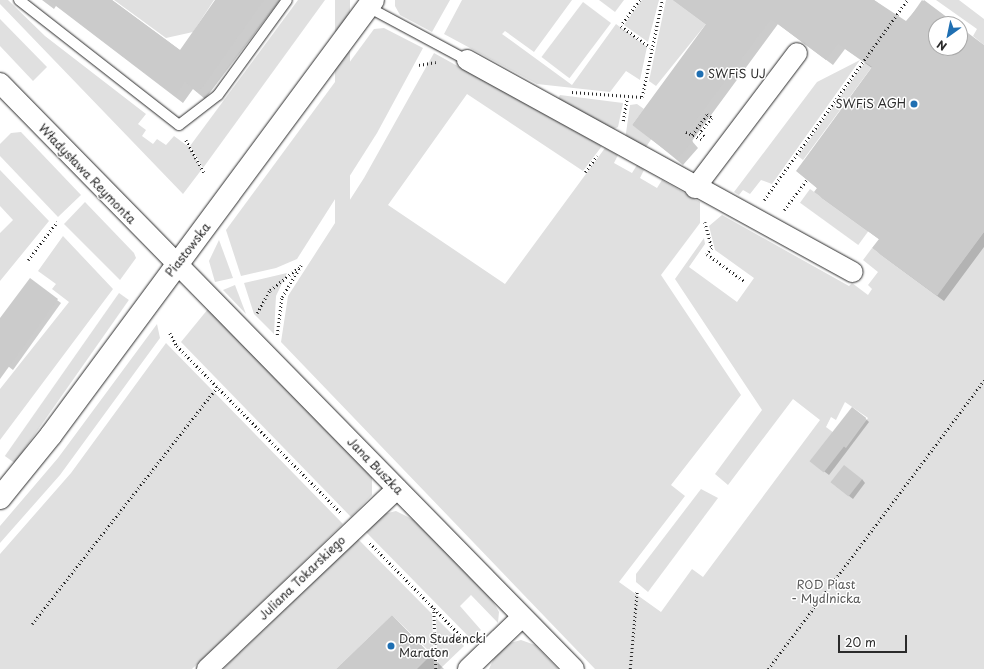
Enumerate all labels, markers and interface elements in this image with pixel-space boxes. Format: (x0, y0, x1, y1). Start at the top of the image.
north arrow (928, 16, 968, 56)
text: N (933, 36, 950, 55)
place label: SWFiS UJ (708, 67, 766, 81)
marker: SWFiS UJ (695, 69, 705, 79)
place label: SWFiS AGH (836, 97, 906, 111)
marker: SWFiS AGH (909, 99, 919, 109)
street label: Władysława Reymonta (36, 121, 138, 227)
street label: Piastowska (162, 220, 214, 280)
street label: Jana Buszka (344, 434, 406, 498)
street label: Juliana Tokarskiego (255, 533, 349, 623)
park label: ROD Piast - Mydlnicka (791, 578, 861, 606)
scale bar (840, 627, 909, 653)
place label: Dom Studencki Maraton (399, 632, 486, 660)
text: 20 m (845, 633, 876, 651)
marker: Dom Studencki Maraton (386, 641, 396, 651)

